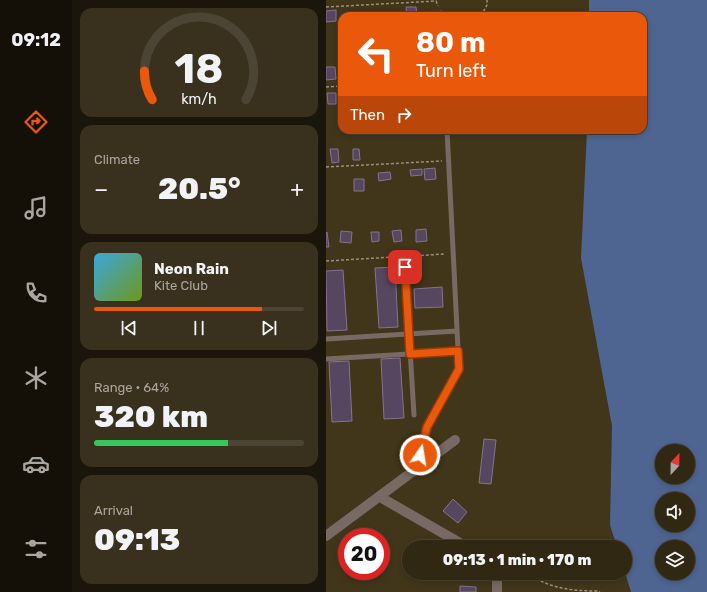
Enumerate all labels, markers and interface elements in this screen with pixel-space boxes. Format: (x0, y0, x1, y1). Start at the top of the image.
text: 80 m (416, 26, 486, 59)
icon: left (350, 28, 402, 80)
text: 09:12 (11, 29, 61, 51)
text: 18 (175, 44, 223, 93)
text: Turn left (416, 60, 486, 82)
text: km/h (181, 91, 217, 108)
icon: right (393, 104, 415, 126)
text: Then (350, 106, 385, 124)
icon: directions (22, 108, 50, 136)
text: Climate (94, 152, 140, 167)
text: 20.5° (158, 171, 241, 207)
text: − (94, 176, 108, 203)
text: + (290, 176, 304, 203)
icon: music (22, 194, 50, 222)
pin (388, 250, 422, 284)
icon: arrive (394, 256, 416, 278)
text: Neon Rain (154, 260, 229, 278)
text: Kite Club (154, 278, 208, 293)
icon: phone (22, 279, 50, 307)
icon: previous (118, 317, 140, 339)
icon: pause (188, 317, 210, 339)
icon: next (258, 317, 280, 339)
icon: climate (22, 364, 50, 392)
text: Range · 64% (94, 380, 169, 395)
text: 320 km (94, 399, 208, 435)
position arrow (399, 434, 441, 476)
north arrow (655, 444, 695, 484)
map controls (655, 444, 695, 580)
icon: car (22, 450, 50, 478)
button: sound (655, 492, 695, 532)
text: Arrival (94, 503, 133, 518)
text: 09:13 (94, 522, 180, 558)
speed limit sign: 20 (338, 528, 390, 580)
icon: filters (22, 535, 50, 563)
button: layers (655, 540, 695, 580)
text: 09:13 · 1 min · 170 m (443, 551, 591, 569)

